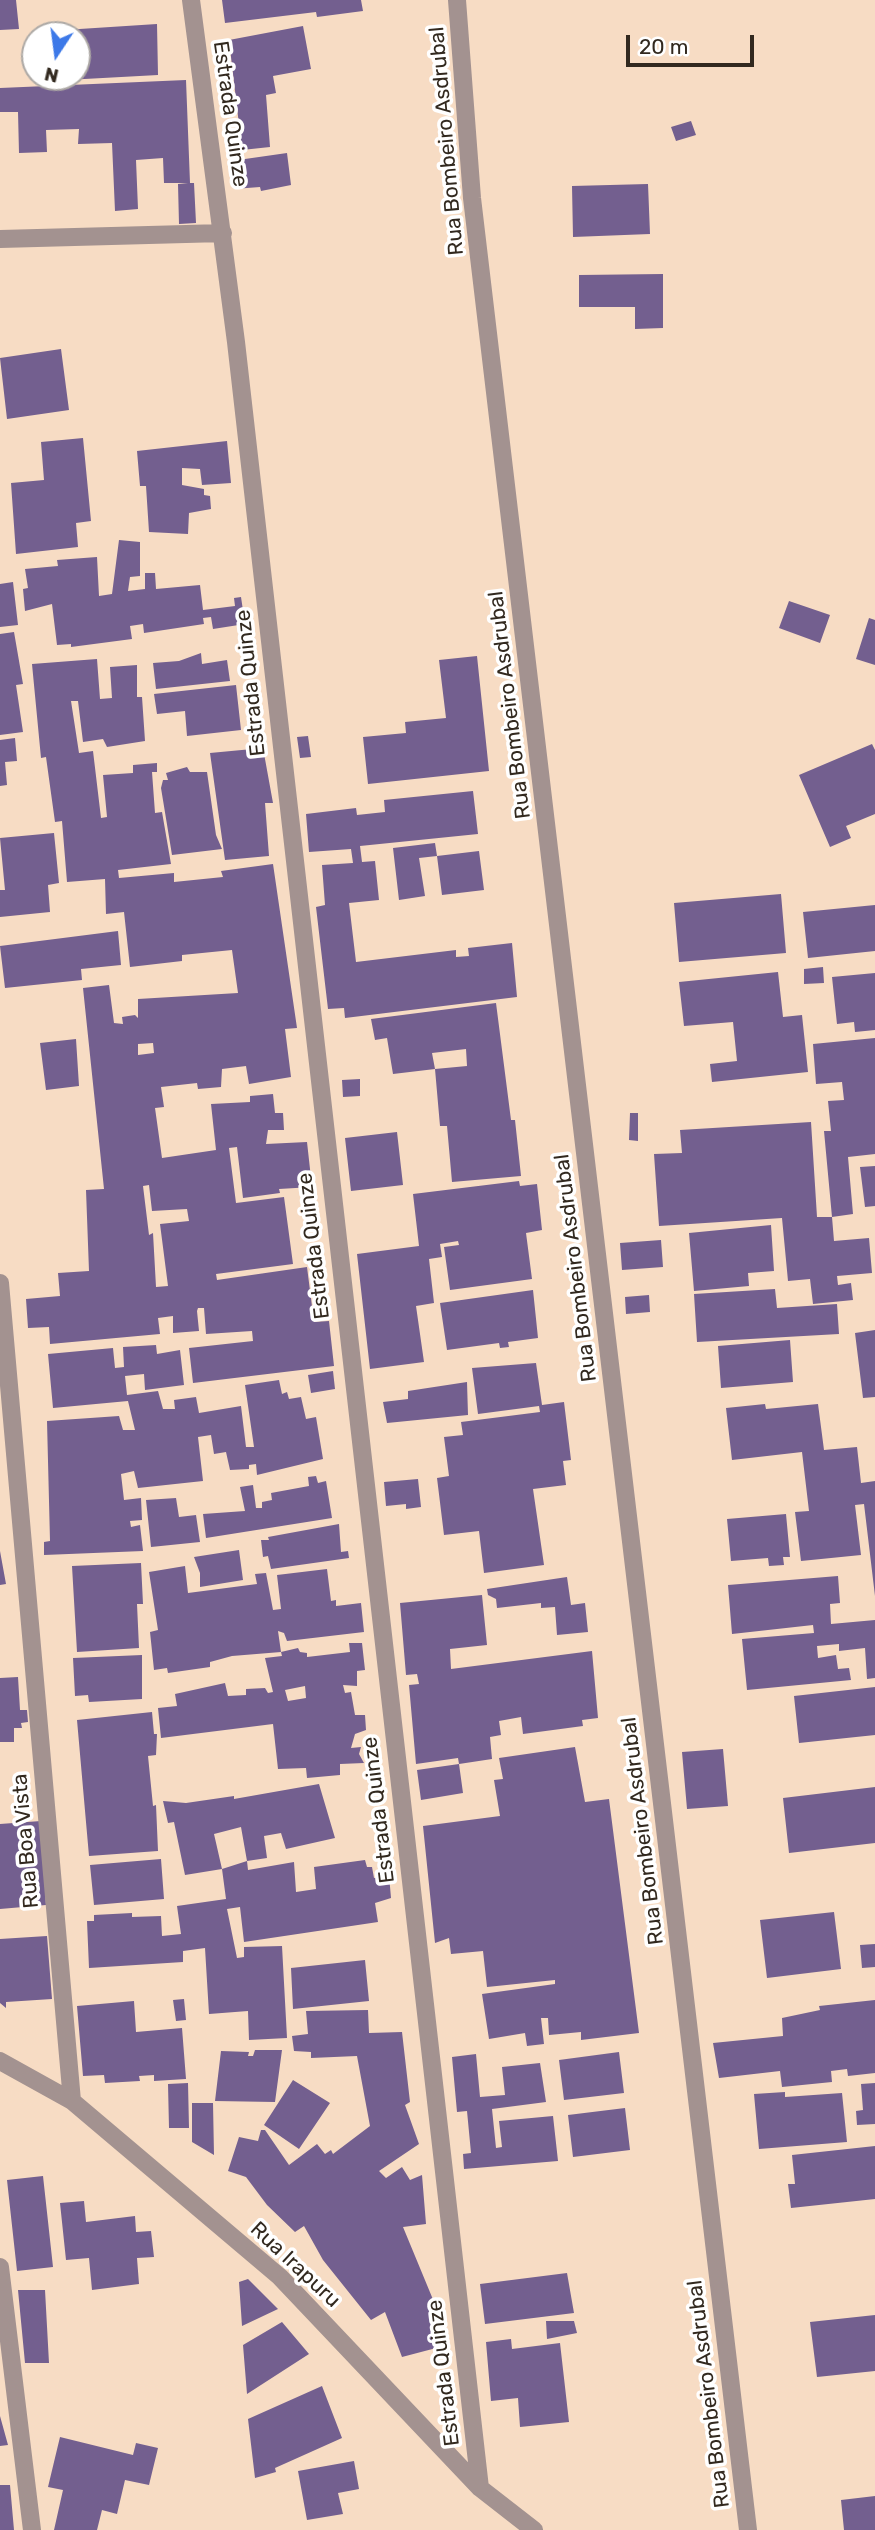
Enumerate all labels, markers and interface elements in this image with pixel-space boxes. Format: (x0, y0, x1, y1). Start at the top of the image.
north arrow (21, 21, 91, 91)
scale bar (630, 21, 758, 65)
street label: Rua Bombeiro Asdrubal (424, 26, 470, 256)
text: 20 m (639, 34, 688, 59)
street label: Estrada Quinze (207, 39, 253, 189)
text: N (42, 62, 61, 88)
street label: Rua Bombeiro Asdrubal (484, 590, 536, 820)
street label: Estrada Quinze (231, 608, 271, 758)
street label: Rua Bombeiro Asdrubal (550, 1153, 602, 1383)
street label: Estrada Quinze (293, 1171, 335, 1321)
street label: Rua Bombeiro Asdrubal (617, 1716, 669, 1946)
street label: Estrada Quinze (358, 1735, 400, 1885)
street label: Rua Boa Vista (8, 1773, 44, 1909)
street label: Rua Irapuru (245, 2217, 345, 2313)
street label: Rua Bombeiro Asdrubal (683, 2279, 735, 2509)
street label: Estrada Quinze (423, 2298, 465, 2448)

